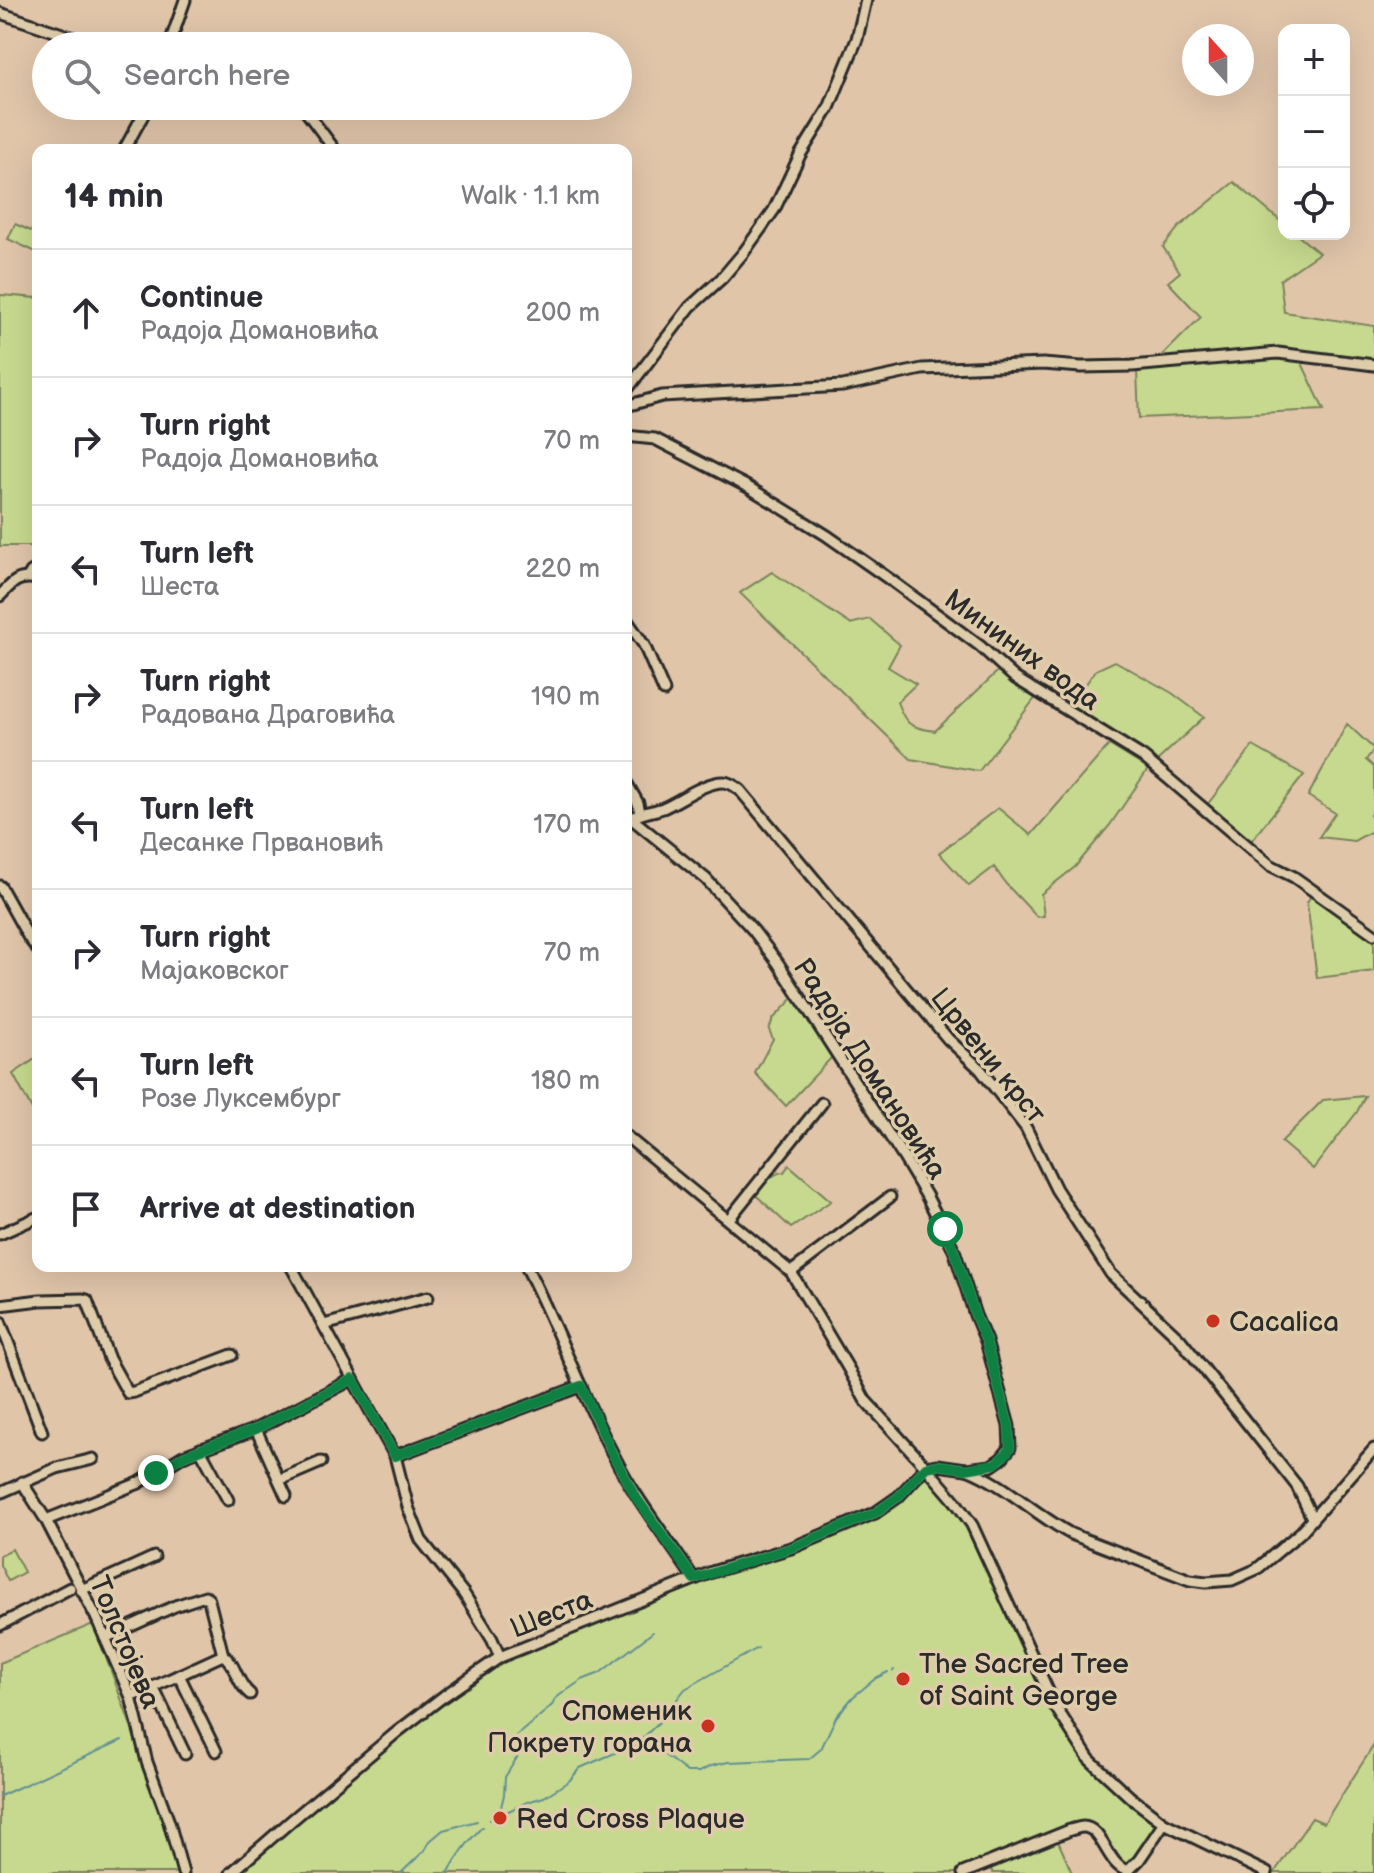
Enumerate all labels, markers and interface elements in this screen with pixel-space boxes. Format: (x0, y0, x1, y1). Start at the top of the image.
north arrow (1182, 24, 1254, 96)
map controls (1278, 24, 1350, 240)
button: + (1278, 24, 1350, 96)
search box (32, 32, 632, 120)
icon: search (60, 54, 104, 98)
text: Search here (124, 58, 290, 94)
button: − (1278, 96, 1350, 168)
button: locate (1278, 168, 1350, 240)
text: 14 min (64, 176, 164, 217)
text: Walk · 1.1 km (461, 181, 600, 212)
text: Continue (140, 280, 263, 316)
icon: ahead (64, 291, 108, 335)
text: 200 m (526, 298, 600, 329)
text: Радоја Домановића (140, 316, 379, 347)
text: Turn right (140, 408, 271, 444)
icon: right (64, 419, 108, 463)
text: 70 m (543, 426, 600, 457)
text: Радоја Домановића (140, 444, 379, 475)
text: Turn left (140, 536, 254, 572)
icon: left (64, 547, 108, 591)
text: 220 m (526, 554, 600, 585)
text: Шеста (140, 572, 219, 603)
street label: Мининих вода (938, 583, 1107, 718)
text: Turn right (140, 664, 271, 700)
icon: right (64, 675, 108, 719)
text: 190 m (531, 682, 600, 713)
text: Радована Драговића (140, 700, 395, 731)
text: Turn left (140, 792, 254, 828)
icon: left (64, 803, 108, 847)
text: 170 m (533, 810, 600, 841)
text: Десанке Првановић (140, 828, 384, 859)
text: Turn right (140, 920, 271, 956)
icon: right (64, 931, 108, 975)
text: 70 m (543, 938, 600, 969)
street label: Радоја Домановића (786, 952, 954, 1186)
text: Мајаковског (140, 956, 289, 987)
street label: Црвени крст (923, 982, 1052, 1130)
text: Turn left (140, 1048, 254, 1084)
icon: left (64, 1059, 108, 1103)
text: 180 m (531, 1066, 600, 1097)
text: Розе Луксембург (140, 1084, 341, 1115)
icon: arrive (64, 1187, 108, 1231)
text: Arrive at destination (140, 1191, 416, 1227)
route start (927, 1211, 963, 1247)
place label: Cacalica (1229, 1306, 1339, 1339)
marker: Cacalica (1204, 1312, 1222, 1330)
route end (138, 1455, 174, 1491)
street label: Толстојева (82, 1571, 167, 1714)
street label: Шеста (506, 1583, 598, 1646)
place label: The Sacred Tree of Saint George (919, 1648, 1129, 1713)
marker: The Sacred Tree of Saint George (894, 1670, 912, 1688)
place label: Споменик Покрету горана (487, 1695, 692, 1760)
marker: Споменик Покрету горана (699, 1717, 717, 1735)
place label: Red Cross Plaque (516, 1803, 745, 1836)
marker: Red Cross Plaque (491, 1809, 509, 1827)

